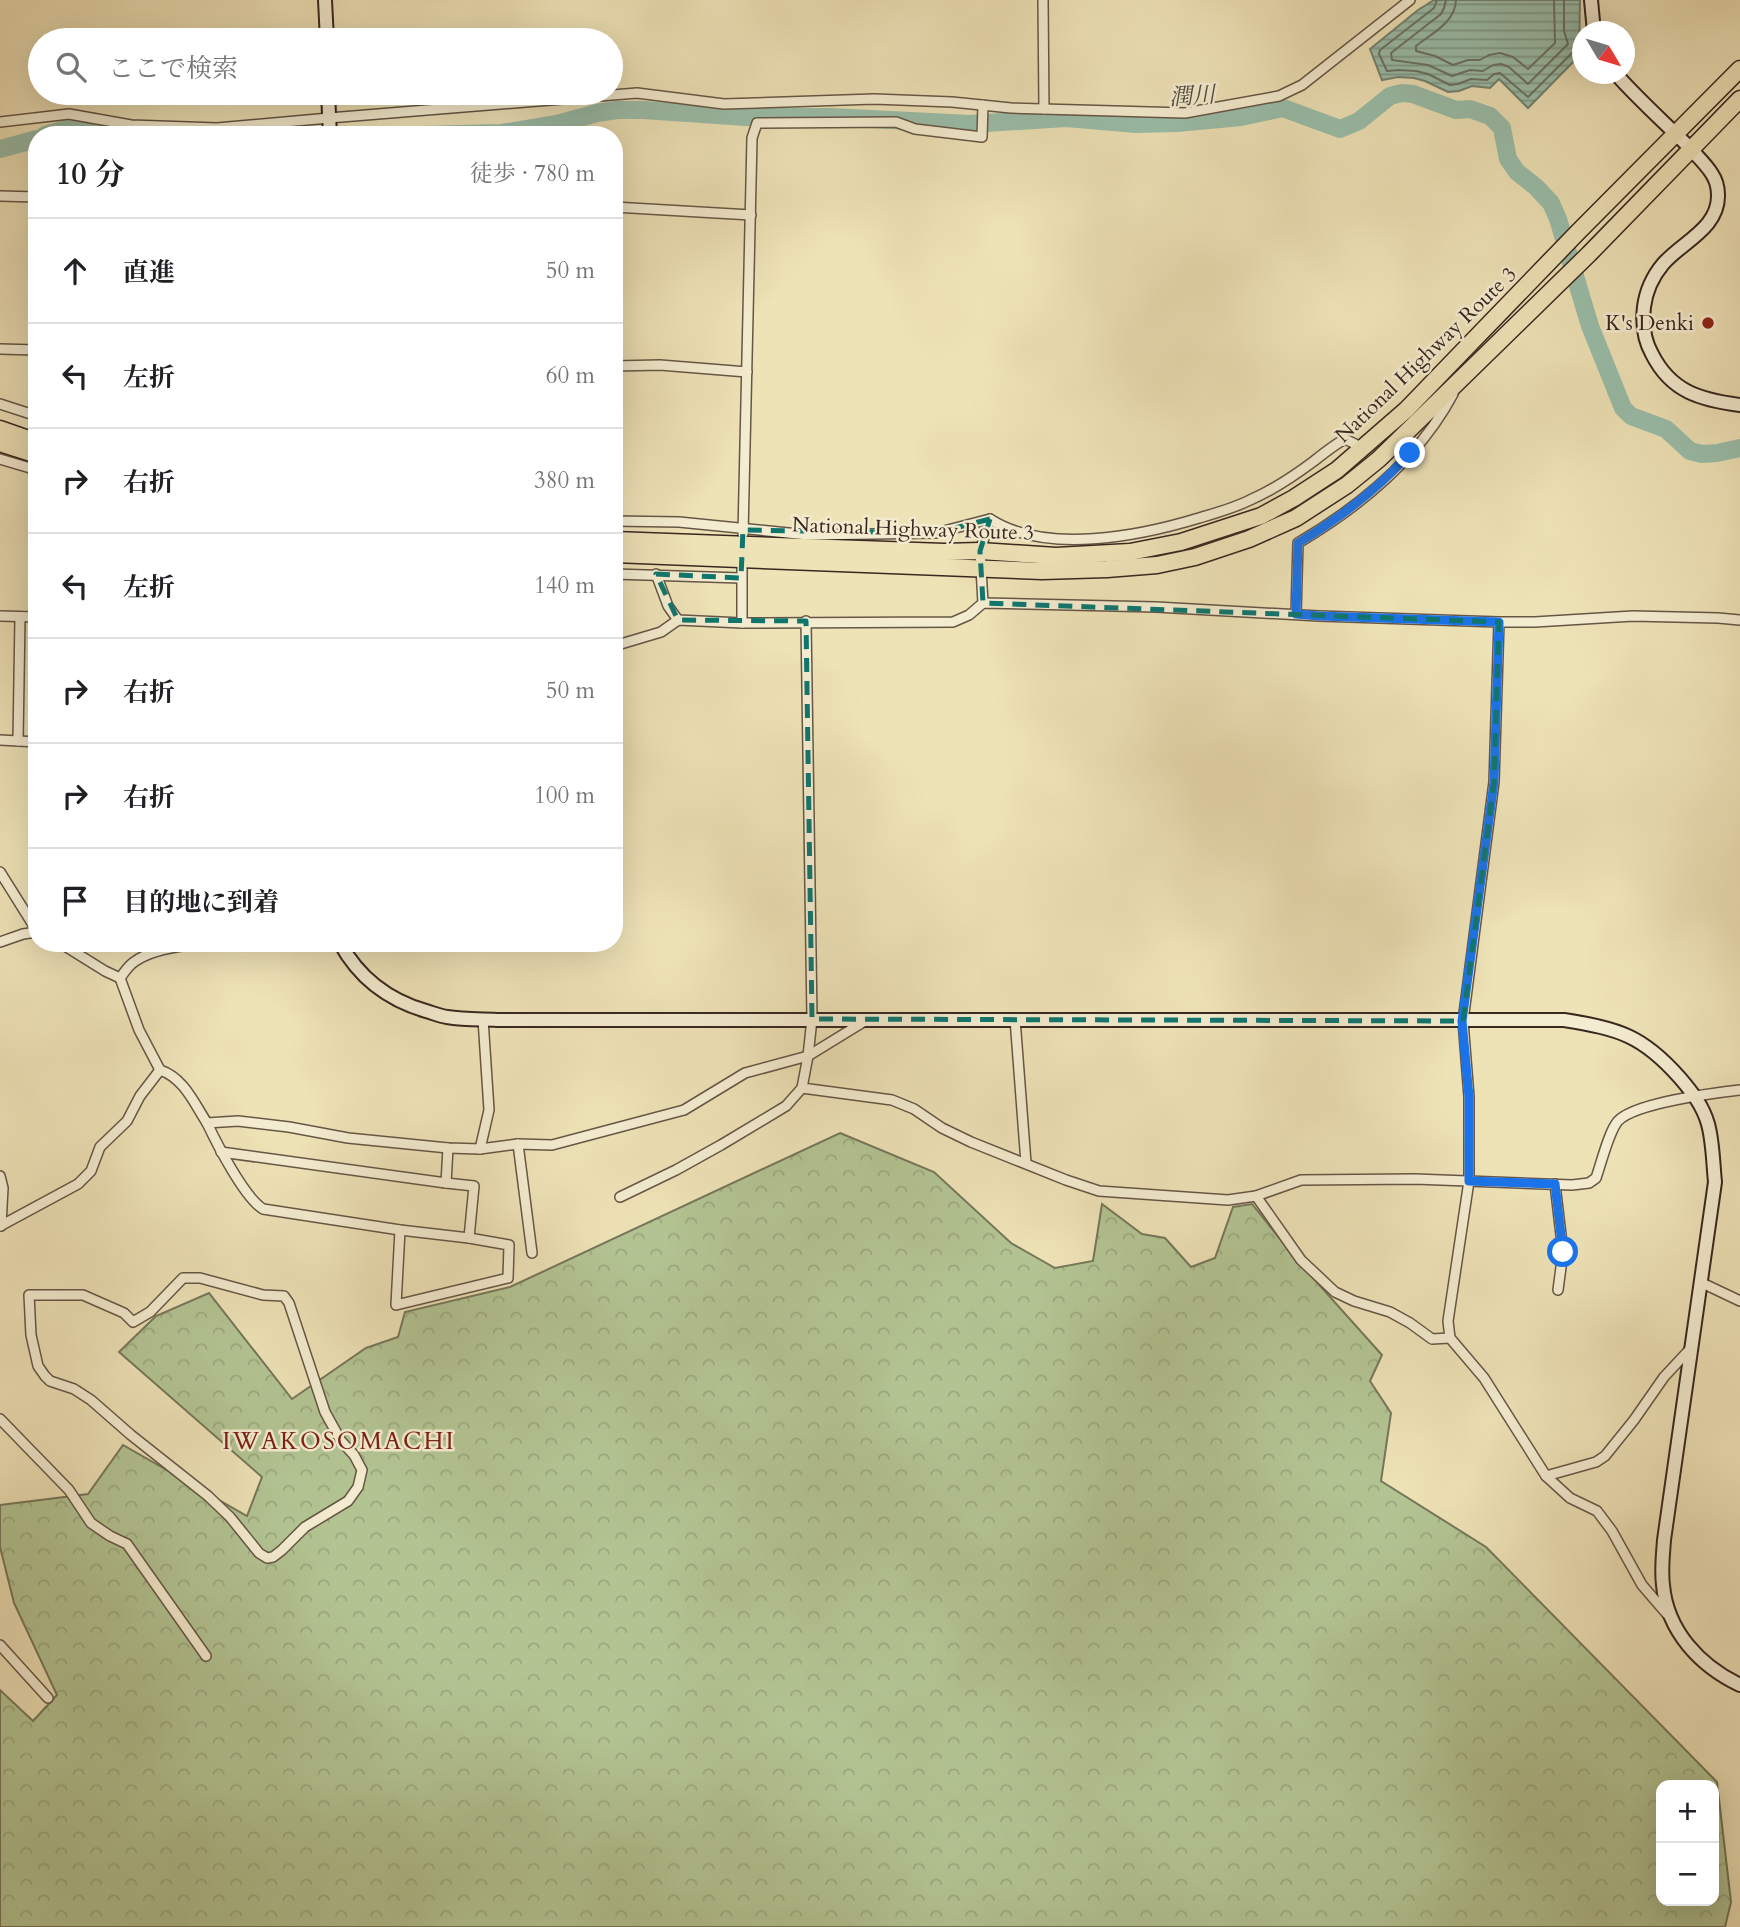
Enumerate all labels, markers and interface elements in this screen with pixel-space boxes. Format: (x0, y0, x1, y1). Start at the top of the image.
north arrow (1572, 21, 1635, 84)
search box (28, 28, 623, 105)
icon: search (52, 48, 90, 86)
text: ここで検索 (108, 51, 238, 86)
water label: 潤川 (1168, 79, 1219, 113)
text: 10 分 (56, 154, 125, 195)
text: 徒歩 · 780 m (470, 158, 595, 189)
icon: ahead (56, 252, 94, 290)
text: 直進 (123, 255, 175, 290)
text: 50 m (546, 255, 595, 286)
street label: National Highway Route 3 (1329, 260, 1523, 450)
place label: K's Denki (1605, 309, 1694, 338)
marker: K's Denki (1700, 315, 1716, 331)
icon: left (56, 357, 94, 395)
text: 左折 (123, 360, 175, 395)
text: 60 m (546, 360, 595, 391)
route end (1394, 437, 1425, 468)
icon: right (56, 462, 94, 500)
text: 右折 (123, 465, 175, 500)
text: 380 m (534, 465, 595, 496)
street label: National Highway Route 3 (791, 510, 1035, 548)
icon: left (56, 567, 94, 605)
text: 左折 (123, 570, 175, 605)
text: 140 m (534, 570, 595, 601)
icon: right (56, 672, 94, 710)
text: 右折 (123, 675, 175, 710)
text: 50 m (546, 675, 595, 706)
icon: right (56, 777, 94, 815)
text: 右折 (123, 780, 175, 815)
text: 100 m (534, 780, 595, 811)
icon: arrive (56, 882, 94, 920)
text: 目的地に到着 (123, 885, 279, 920)
route start (1547, 1236, 1578, 1267)
district label: IWAKOSOMACHI (222, 1425, 456, 1458)
map controls (1656, 1780, 1719, 1906)
button: + (1656, 1780, 1719, 1843)
button: − (1656, 1843, 1719, 1906)

